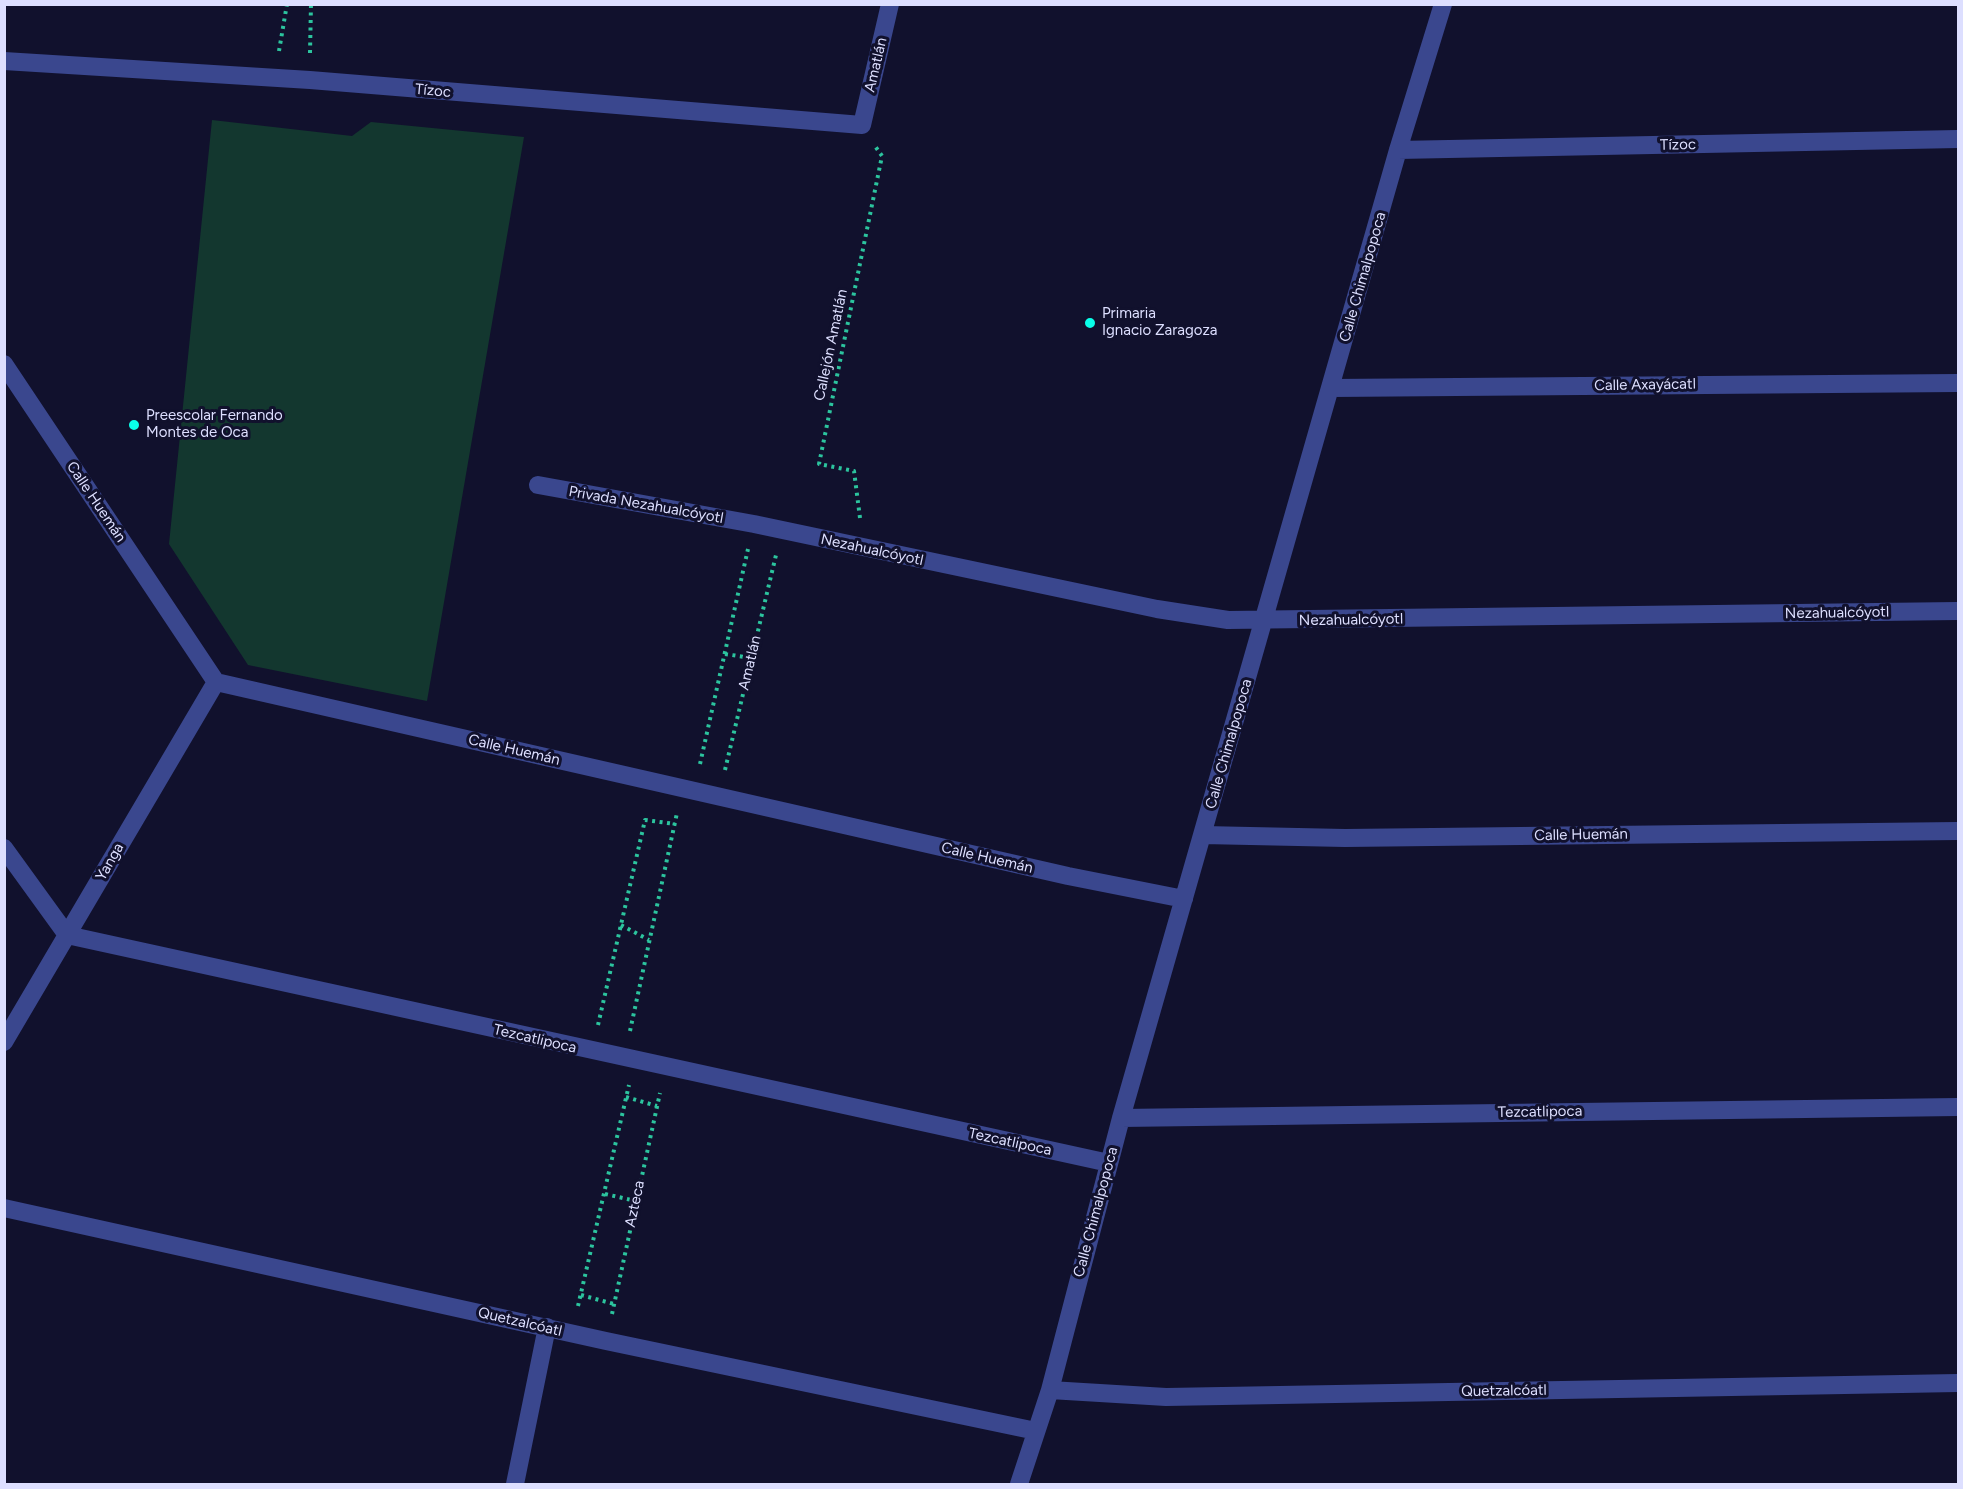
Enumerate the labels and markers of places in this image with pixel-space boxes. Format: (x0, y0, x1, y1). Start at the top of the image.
place label: Primaria Ignacio Zaragoza (1102, 305, 1217, 340)
marker: Primaria Ignacio Zaragoza (1083, 316, 1097, 330)
place label: Preescolar Fernando Montes de Oca (146, 407, 283, 442)
marker: Preescolar Fernando Montes de Oca (127, 418, 141, 432)

